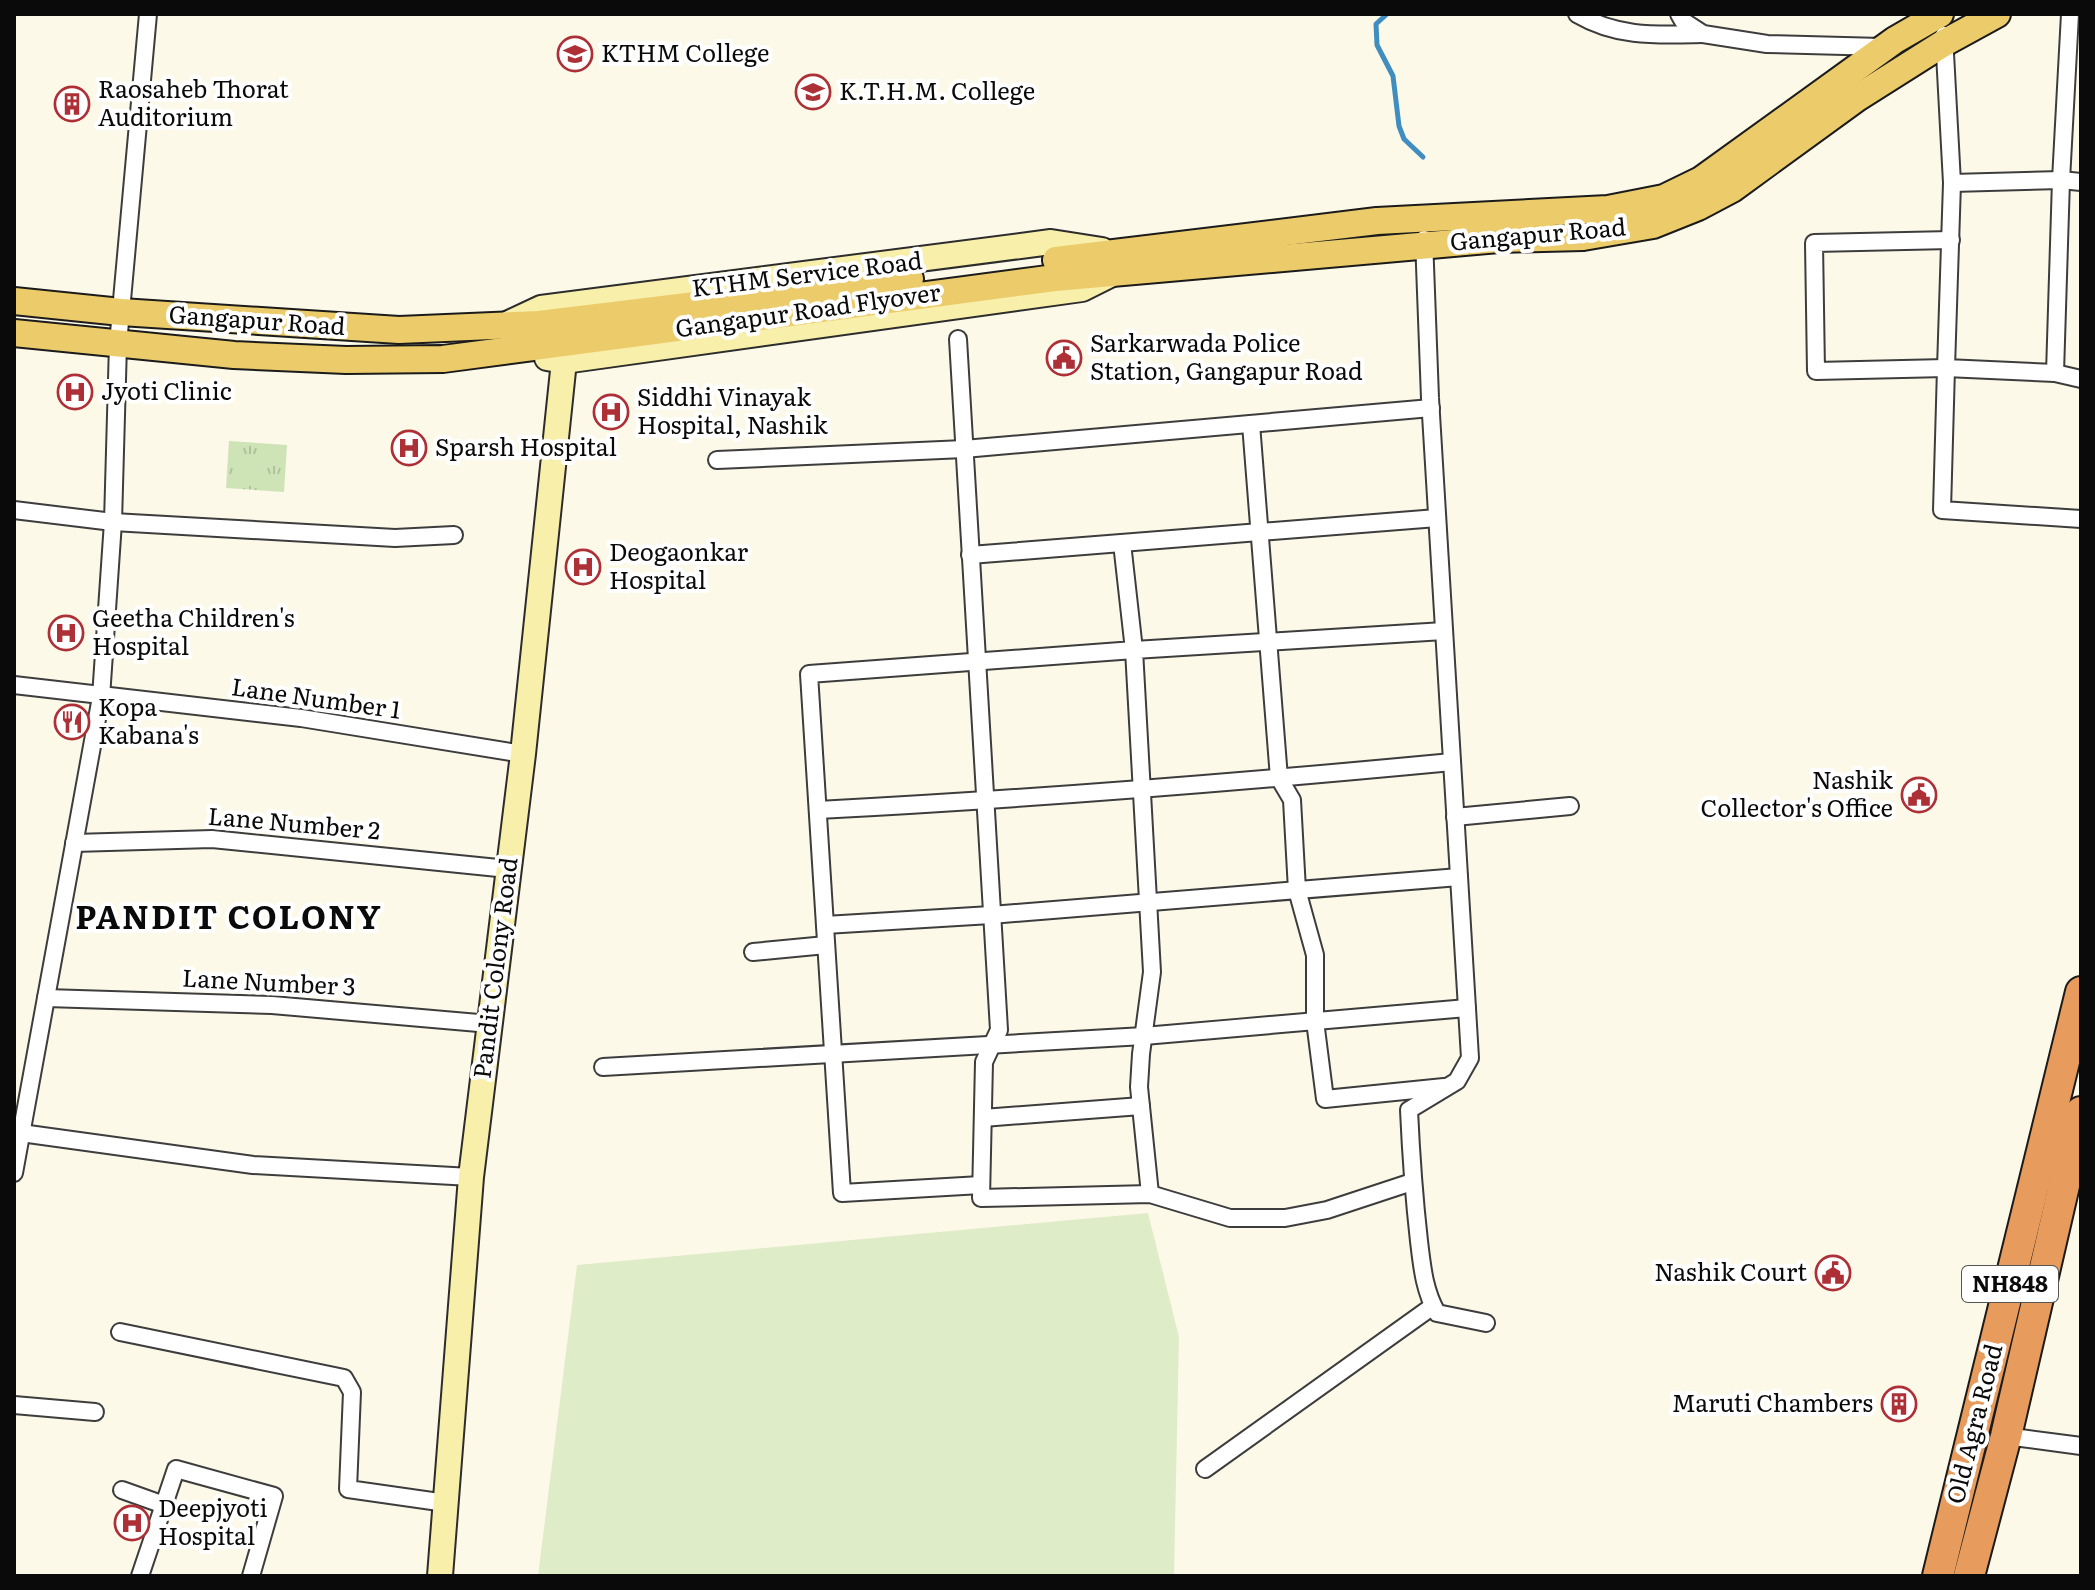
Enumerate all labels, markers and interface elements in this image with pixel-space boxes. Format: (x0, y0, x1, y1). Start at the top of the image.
place label: KTHM College (601, 34, 769, 69)
school or university icon: KTHM College (556, 35, 594, 73)
place label: Raosaheb Thorat Auditorium (98, 70, 289, 133)
place label: K.T.H.M. College (839, 72, 1035, 107)
school or university icon: K.T.H.M. College (794, 73, 832, 111)
building icon: Raosaheb Thorat Auditorium (53, 85, 91, 123)
street label: Gangapur Road (1448, 207, 1628, 258)
street label: KTHM Service Road (690, 241, 924, 304)
street label: Gangapur Road Flyover (673, 273, 943, 344)
street label: Gangapur Road (168, 295, 347, 342)
place label: Sarkarwada Police Station, Gangapur Road (1090, 324, 1363, 387)
public building icon: Sarkarwada Police Station, Gangapur Road (1045, 339, 1083, 377)
place label: Jyoti Clinic (101, 372, 232, 407)
hospital icon: Jyoti Clinic (56, 373, 94, 411)
place label: Siddhi Vinayak Hospital, Nashik (637, 378, 828, 441)
hospital icon: Siddhi Vinayak Hospital, Nashik (592, 393, 630, 431)
place label: Sparsh Hospital (435, 428, 617, 463)
hospital icon: Sparsh Hospital (390, 429, 428, 467)
place label: Deogaonkar Hospital (609, 533, 749, 596)
hospital icon: Deogaonkar Hospital (564, 548, 602, 586)
place label: Geetha Children's Hospital (92, 599, 295, 662)
hospital icon: Geetha Children's Hospital (47, 614, 85, 652)
street label: Lane Number 1 (229, 667, 403, 726)
place label: Kopa Kabana's (98, 688, 199, 751)
restaurant icon: Kopa Kabana's (53, 703, 91, 741)
place label: Nashik Collector's Office (1700, 761, 1893, 824)
public building icon: Nashik Collector's Office (1900, 776, 1938, 814)
street label: Lane Number 2 (207, 797, 382, 846)
street label: Pandit Colony Road (463, 855, 525, 1080)
district label: PANDIT COLONY (75, 891, 383, 939)
street label: Lane Number 3 (181, 958, 357, 1003)
place label: Nashik Court (1654, 1253, 1807, 1288)
public building icon: Nashik Court (1814, 1254, 1852, 1292)
road number: NH848 (1962, 1266, 2058, 1302)
street label: Old Agra Road (1936, 1339, 2009, 1507)
place label: Maruti Chambers (1672, 1384, 1873, 1419)
building icon: Maruti Chambers (1880, 1385, 1918, 1423)
place label: Deepjyoti Hospital (158, 1489, 267, 1552)
hospital icon: Deepjyoti Hospital (113, 1504, 151, 1542)

